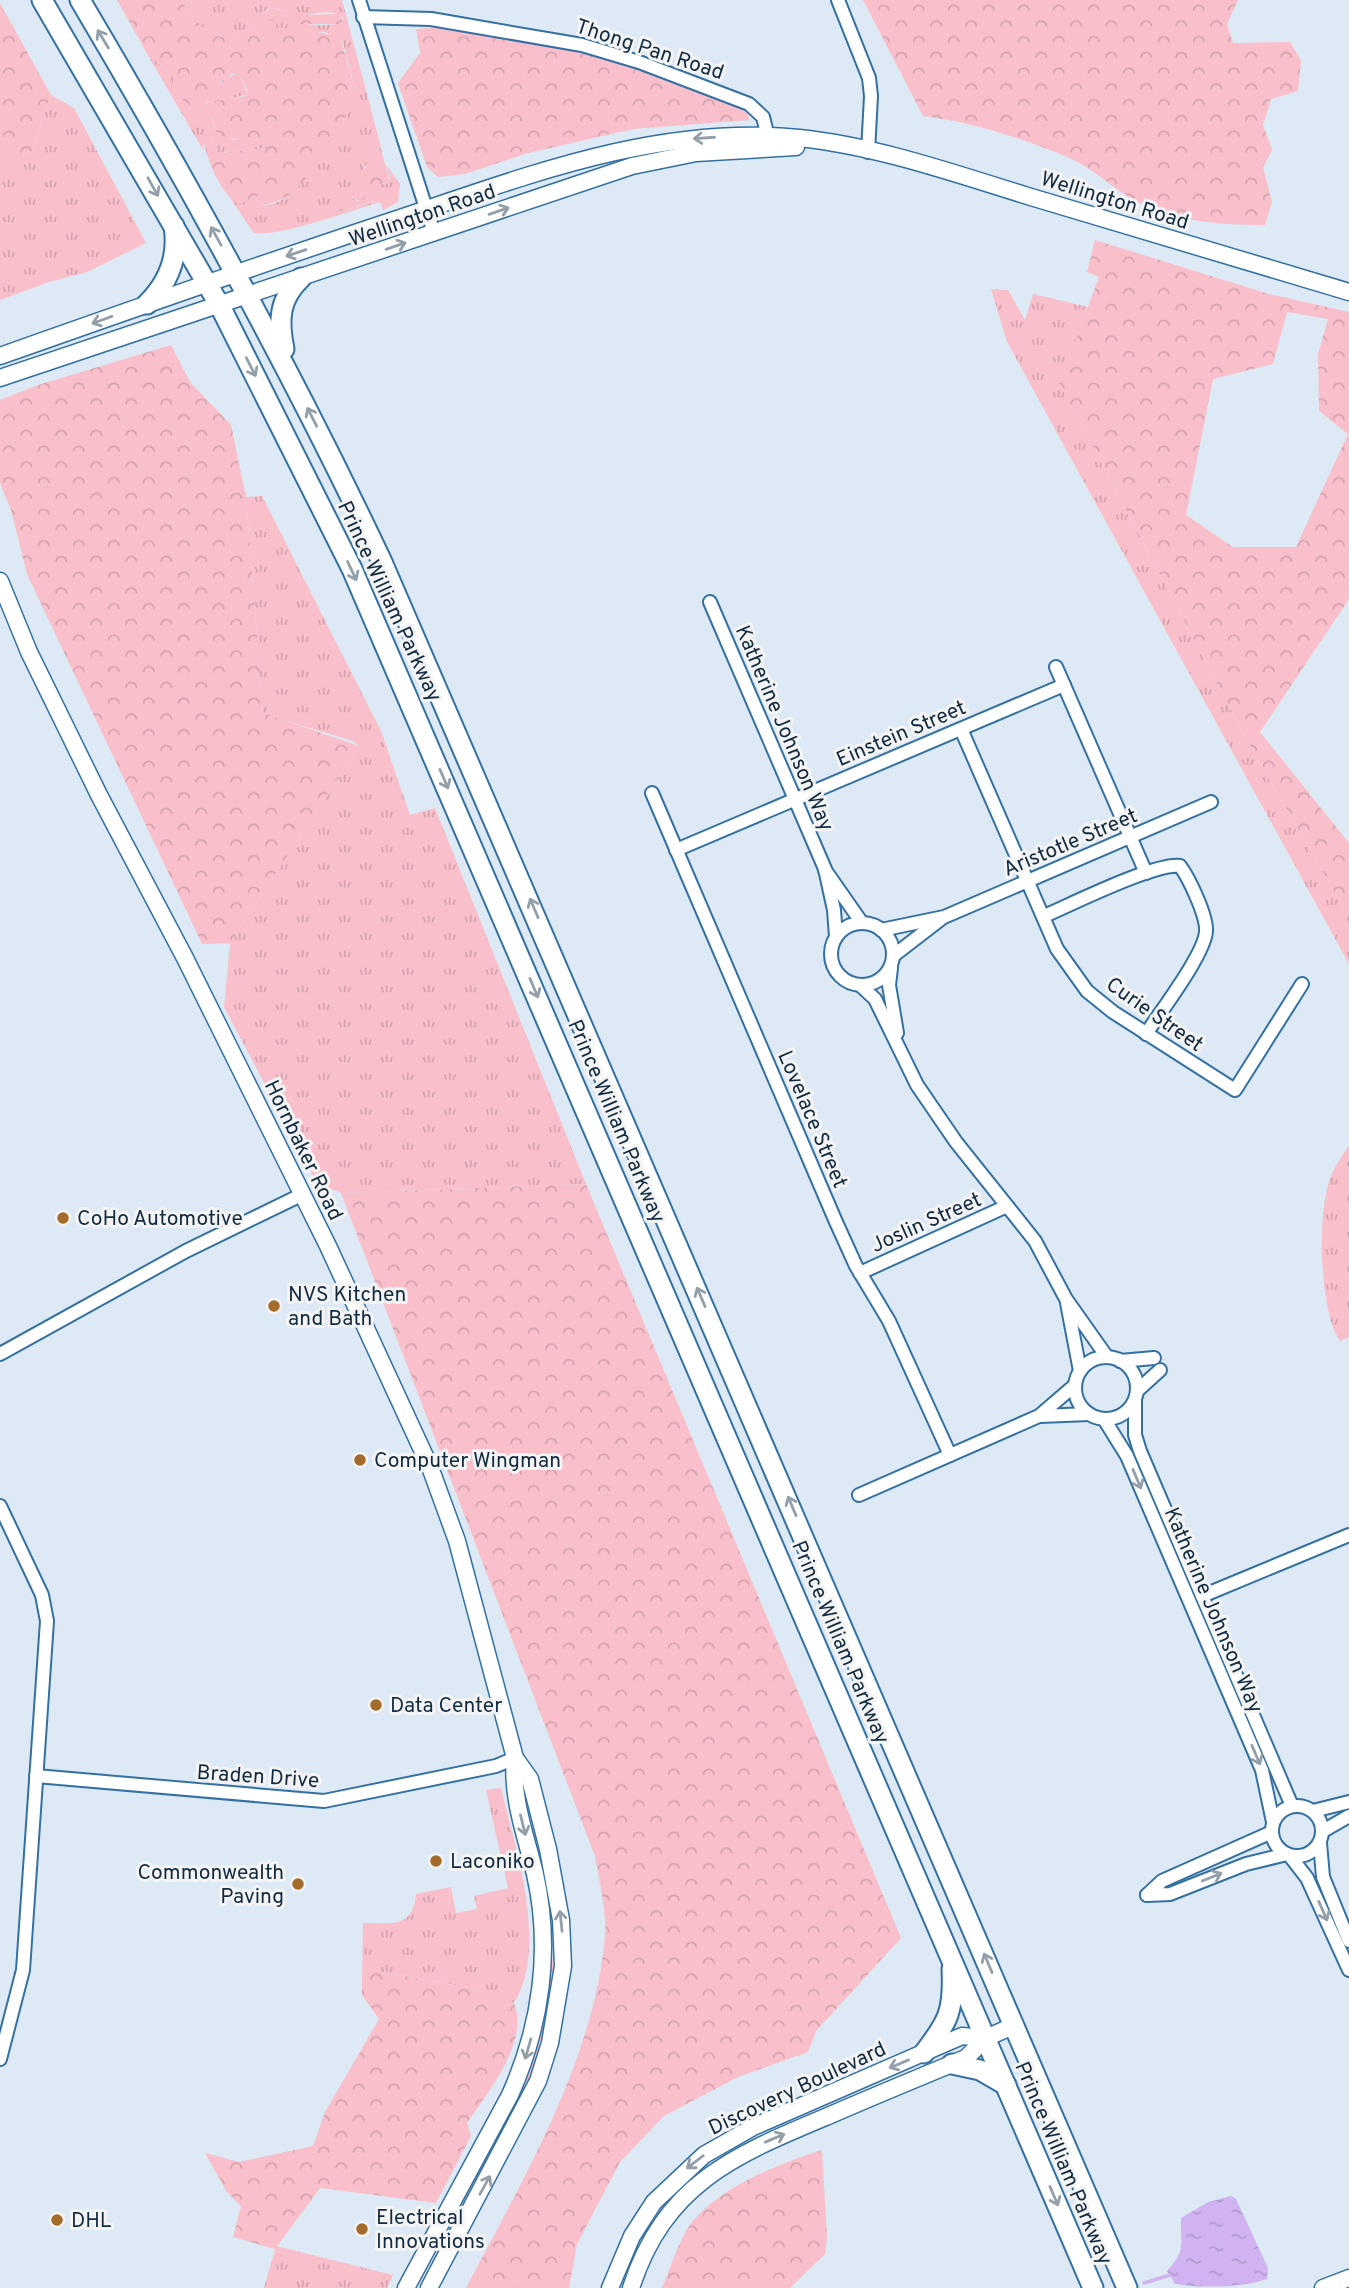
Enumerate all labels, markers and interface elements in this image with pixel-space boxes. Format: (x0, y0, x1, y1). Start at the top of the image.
street label: Thong Pan Road (572, 14, 727, 87)
one-way arrow (96, 29, 110, 49)
one-way arrow (693, 132, 715, 145)
street label: Wellington Road (1037, 166, 1192, 237)
one-way arrow (147, 176, 160, 197)
street label: Wellington Road (346, 179, 499, 254)
one-way arrow (488, 204, 510, 217)
one-way arrow (209, 227, 223, 247)
one-way arrow (385, 239, 407, 251)
one-way arrow (285, 247, 307, 260)
one-way arrow (92, 315, 114, 327)
one-way arrow (245, 356, 259, 377)
one-way arrow (305, 407, 319, 428)
street label: Prince William Parkway (330, 497, 447, 706)
one-way arrow (346, 559, 359, 581)
street label: Katherine Johnson Way (728, 622, 839, 836)
street label: Einstein Street (833, 695, 971, 774)
one-way arrow (439, 767, 452, 789)
street label: Aristotle Street (999, 803, 1142, 884)
one-way arrow (527, 898, 540, 920)
street label: Curie Street (1100, 972, 1208, 1059)
one-way arrow (528, 976, 541, 998)
street label: Prince William Parkway (560, 1016, 671, 1227)
street label: Lovelace Street (770, 1047, 853, 1192)
street label: Hornbaker Road (257, 1076, 348, 1225)
street label: Joslin Street (867, 1187, 986, 1260)
place label: CoHo Automotive (77, 1206, 243, 1233)
marker: CoHo Automotive (55, 1210, 71, 1226)
place label: NVS Kitchen and Bath (288, 1282, 406, 1333)
one-way arrow (694, 1287, 707, 1309)
marker: NVS Kitchen and Bath (266, 1298, 282, 1314)
place label: Computer Wingman (374, 1448, 561, 1475)
marker: Computer Wingman (352, 1452, 368, 1468)
one-way arrow (1131, 1467, 1144, 1489)
one-way arrow (784, 1496, 797, 1517)
street label: Katherine Johnson Way (1157, 1504, 1268, 1718)
street label: Prince William Parkway (784, 1537, 895, 1748)
place label: Data Center (390, 1693, 503, 1720)
marker: Data Center (368, 1697, 384, 1713)
one-way arrow (1250, 1744, 1263, 1765)
street label: Braden Drive (196, 1760, 320, 1795)
one-way arrow (517, 1813, 530, 1836)
place label: Laconiko (450, 1849, 535, 1876)
marker: Laconiko (428, 1853, 444, 1869)
place label: Commonwealth Paving (137, 1860, 284, 1911)
one-way arrow (1201, 1869, 1223, 1882)
marker: Commonwealth Paving (290, 1876, 306, 1892)
one-way arrow (1317, 1900, 1330, 1921)
one-way arrow (554, 1910, 567, 1933)
one-way arrow (981, 1952, 994, 1974)
street label: Discovery Boulevard (704, 2036, 891, 2142)
one-way arrow (521, 2038, 534, 2060)
one-way arrow (889, 2058, 910, 2071)
street label: Prince William Parkway (1007, 2058, 1118, 2269)
one-way arrow (763, 2131, 785, 2144)
one-way arrow (686, 2155, 704, 2170)
one-way arrow (479, 2175, 492, 2196)
one-way arrow (1048, 2185, 1061, 2206)
place label: Electrical Innovations (376, 2205, 485, 2256)
place label: DHL (71, 2208, 112, 2235)
marker: DHL (49, 2212, 65, 2228)
marker: Electrical Innovations (354, 2221, 370, 2237)

